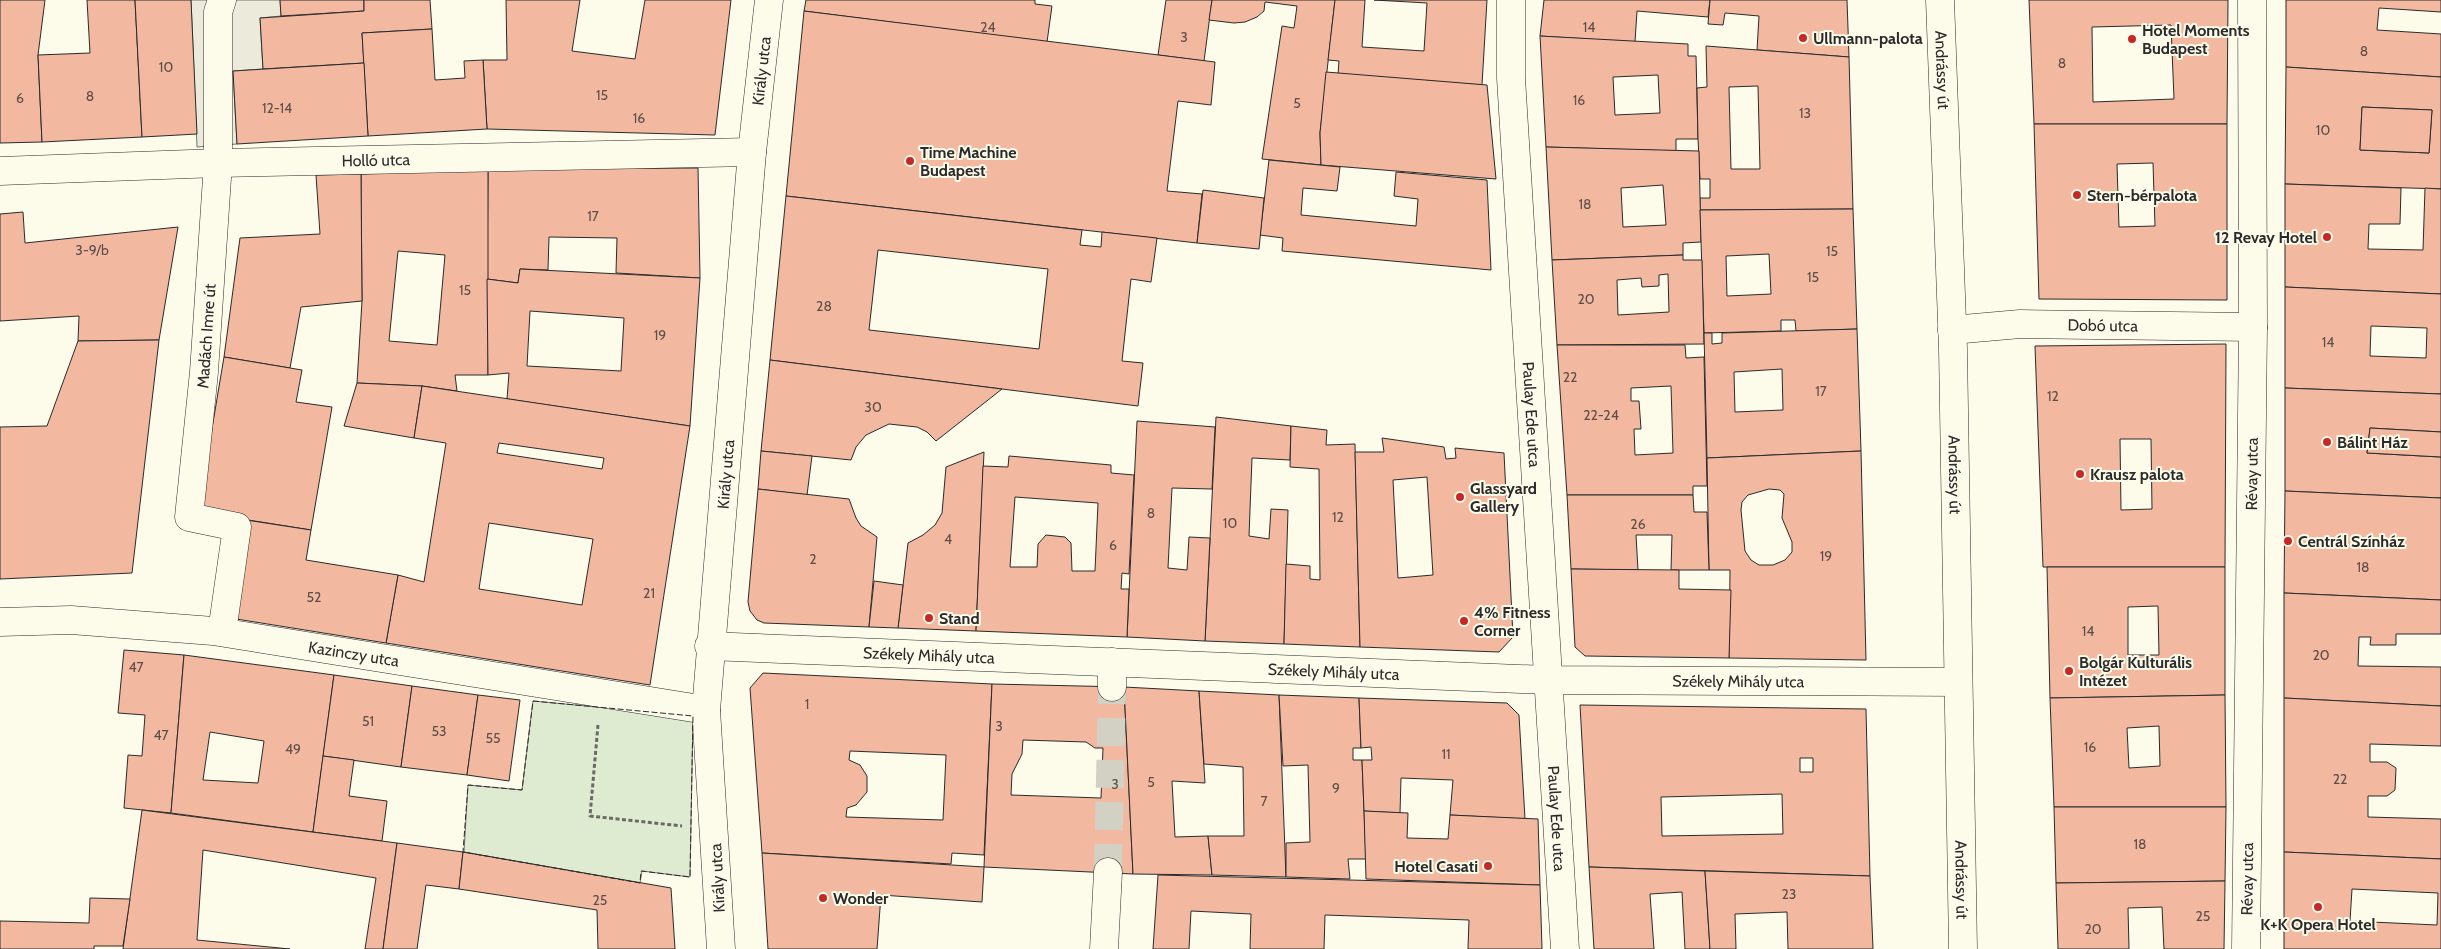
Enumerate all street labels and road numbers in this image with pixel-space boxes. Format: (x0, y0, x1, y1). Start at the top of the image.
street label: Andrássy út (1931, 30, 1953, 110)
street label: Király utca (748, 35, 775, 107)
street label: Holló utca (341, 150, 411, 170)
street label: Madách Imre út (193, 282, 220, 389)
street label: Dobó utca (2067, 316, 2138, 336)
street label: Paulay Ede utca (1519, 361, 1544, 468)
street label: Andrássy út (1944, 435, 1965, 515)
street label: Révay utca (2242, 437, 2262, 511)
street label: Király utca (714, 439, 738, 510)
street label: Kazinczy utca (307, 637, 401, 671)
street label: Székely Mihály utca (863, 643, 995, 668)
street label: Székely Mihály utca (1267, 660, 1400, 684)
street label: Székely Mihály utca (1672, 672, 1805, 691)
street label: Paulay Ede utca (1544, 765, 1569, 872)
street label: Andrássy út (1951, 840, 1972, 920)
street label: Király utca (706, 842, 729, 913)
street label: Révay utca (2237, 842, 2257, 916)

